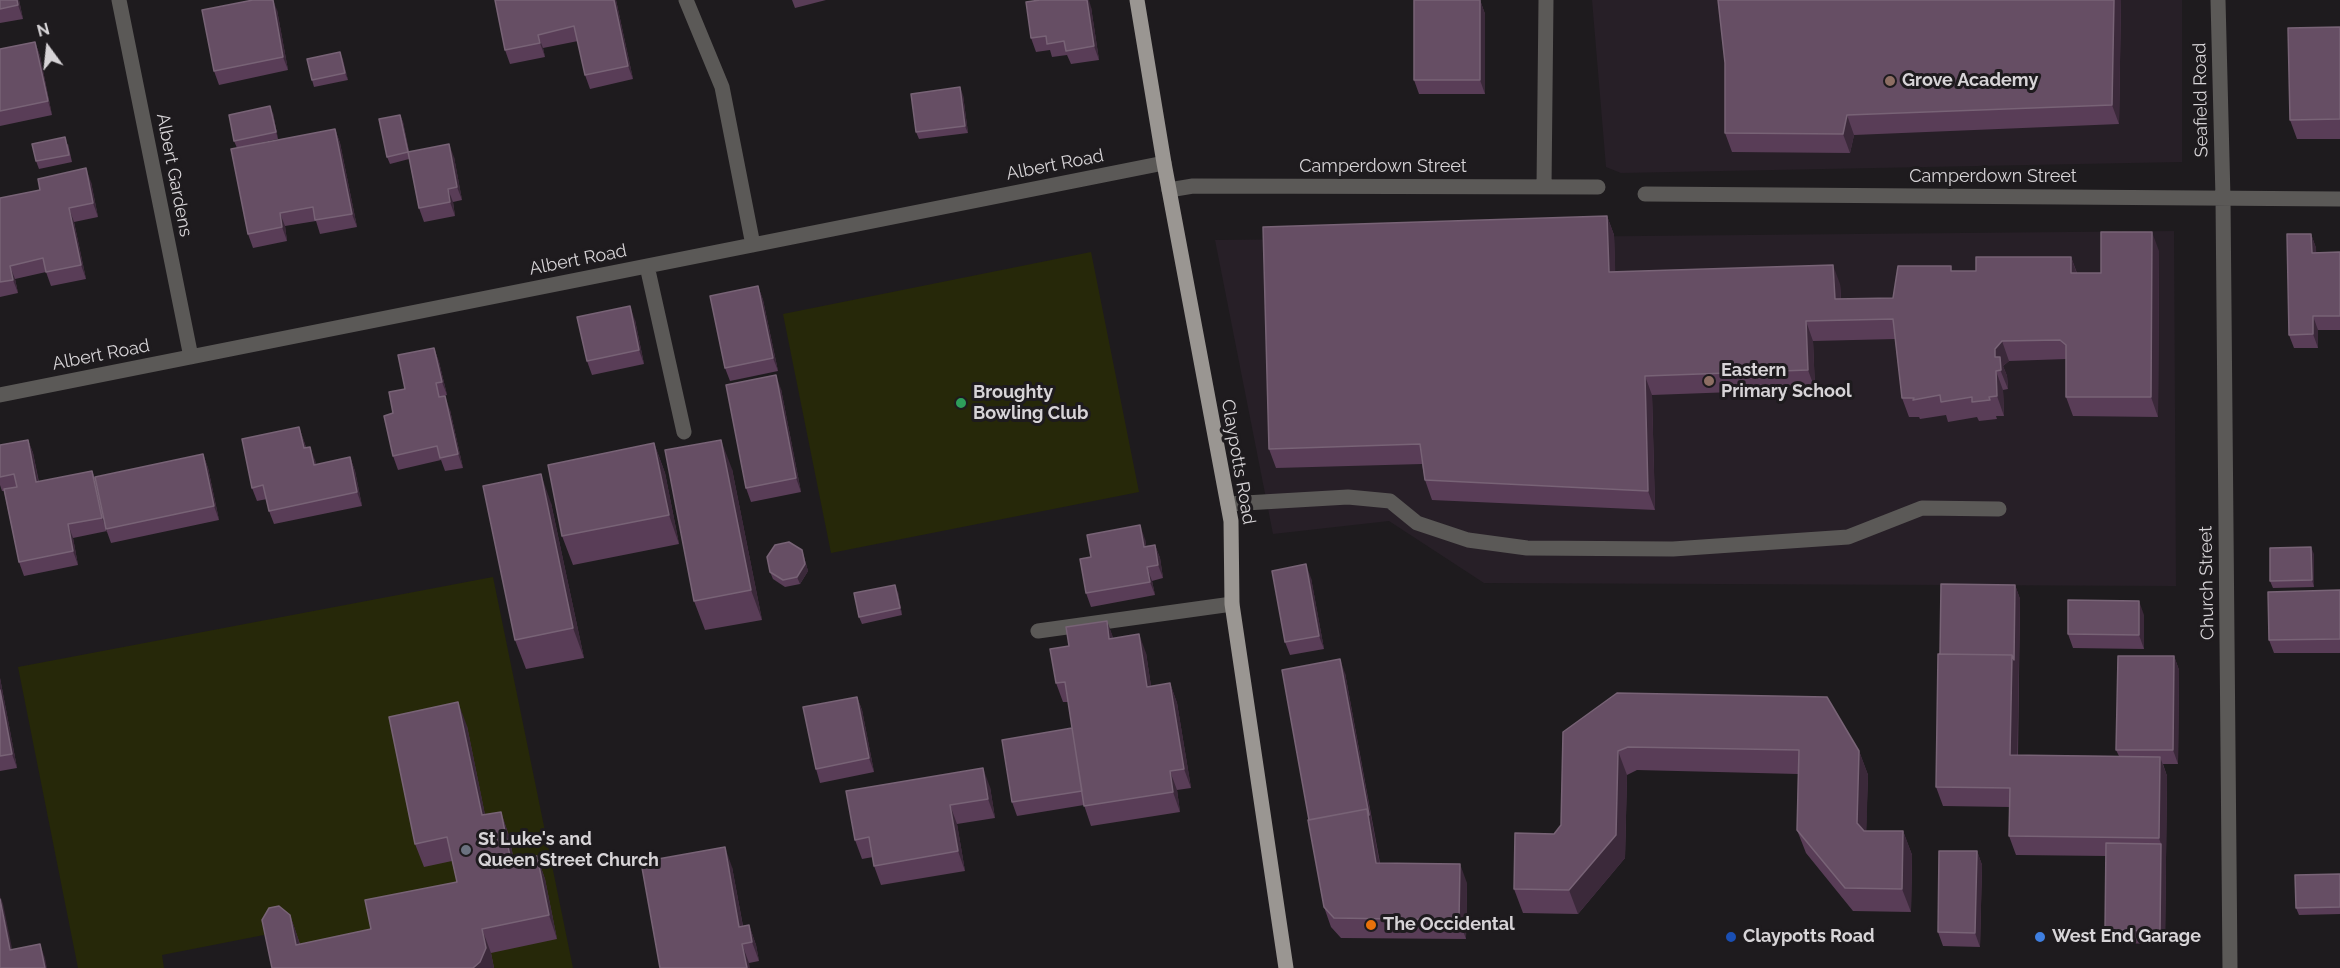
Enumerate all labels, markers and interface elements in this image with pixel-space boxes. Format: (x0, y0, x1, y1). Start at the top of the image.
north arrow (18, 18, 78, 78)
text: N (35, 19, 52, 41)
street label: Seafield Road (2189, 42, 2213, 158)
place label: Grove Academy (1902, 70, 2038, 92)
marker: Grove Academy (1883, 74, 1897, 88)
street label: Albert Gardens (151, 111, 197, 239)
street label: Albert Road (1004, 145, 1106, 185)
street label: Camperdown Street (1299, 156, 1467, 178)
street label: Camperdown Street (1909, 166, 2077, 188)
street label: Albert Road (527, 240, 629, 280)
street label: Albert Road (50, 335, 152, 375)
place label: Eastern Primary School (1721, 360, 1852, 403)
marker: Eastern Primary School (1702, 374, 1716, 388)
place label: Broughty Bowling Club (973, 382, 1088, 424)
marker: Broughty Bowling Club (954, 396, 968, 410)
street label: Claypotts Road (1216, 398, 1260, 526)
street label: Church Street (2195, 526, 2219, 640)
place label: St Luke's and Queen Street Church (478, 829, 659, 872)
marker: St Luke's and Queen Street Church (459, 843, 473, 857)
place label: The Occidental (1383, 914, 1515, 936)
marker: The Occidental (1364, 918, 1378, 932)
place label: Claypotts Road (1743, 926, 1875, 948)
place label: West End Garage (2052, 926, 2201, 948)
marker: Claypotts Road (1724, 930, 1738, 944)
marker: West End Garage (2033, 930, 2047, 944)

